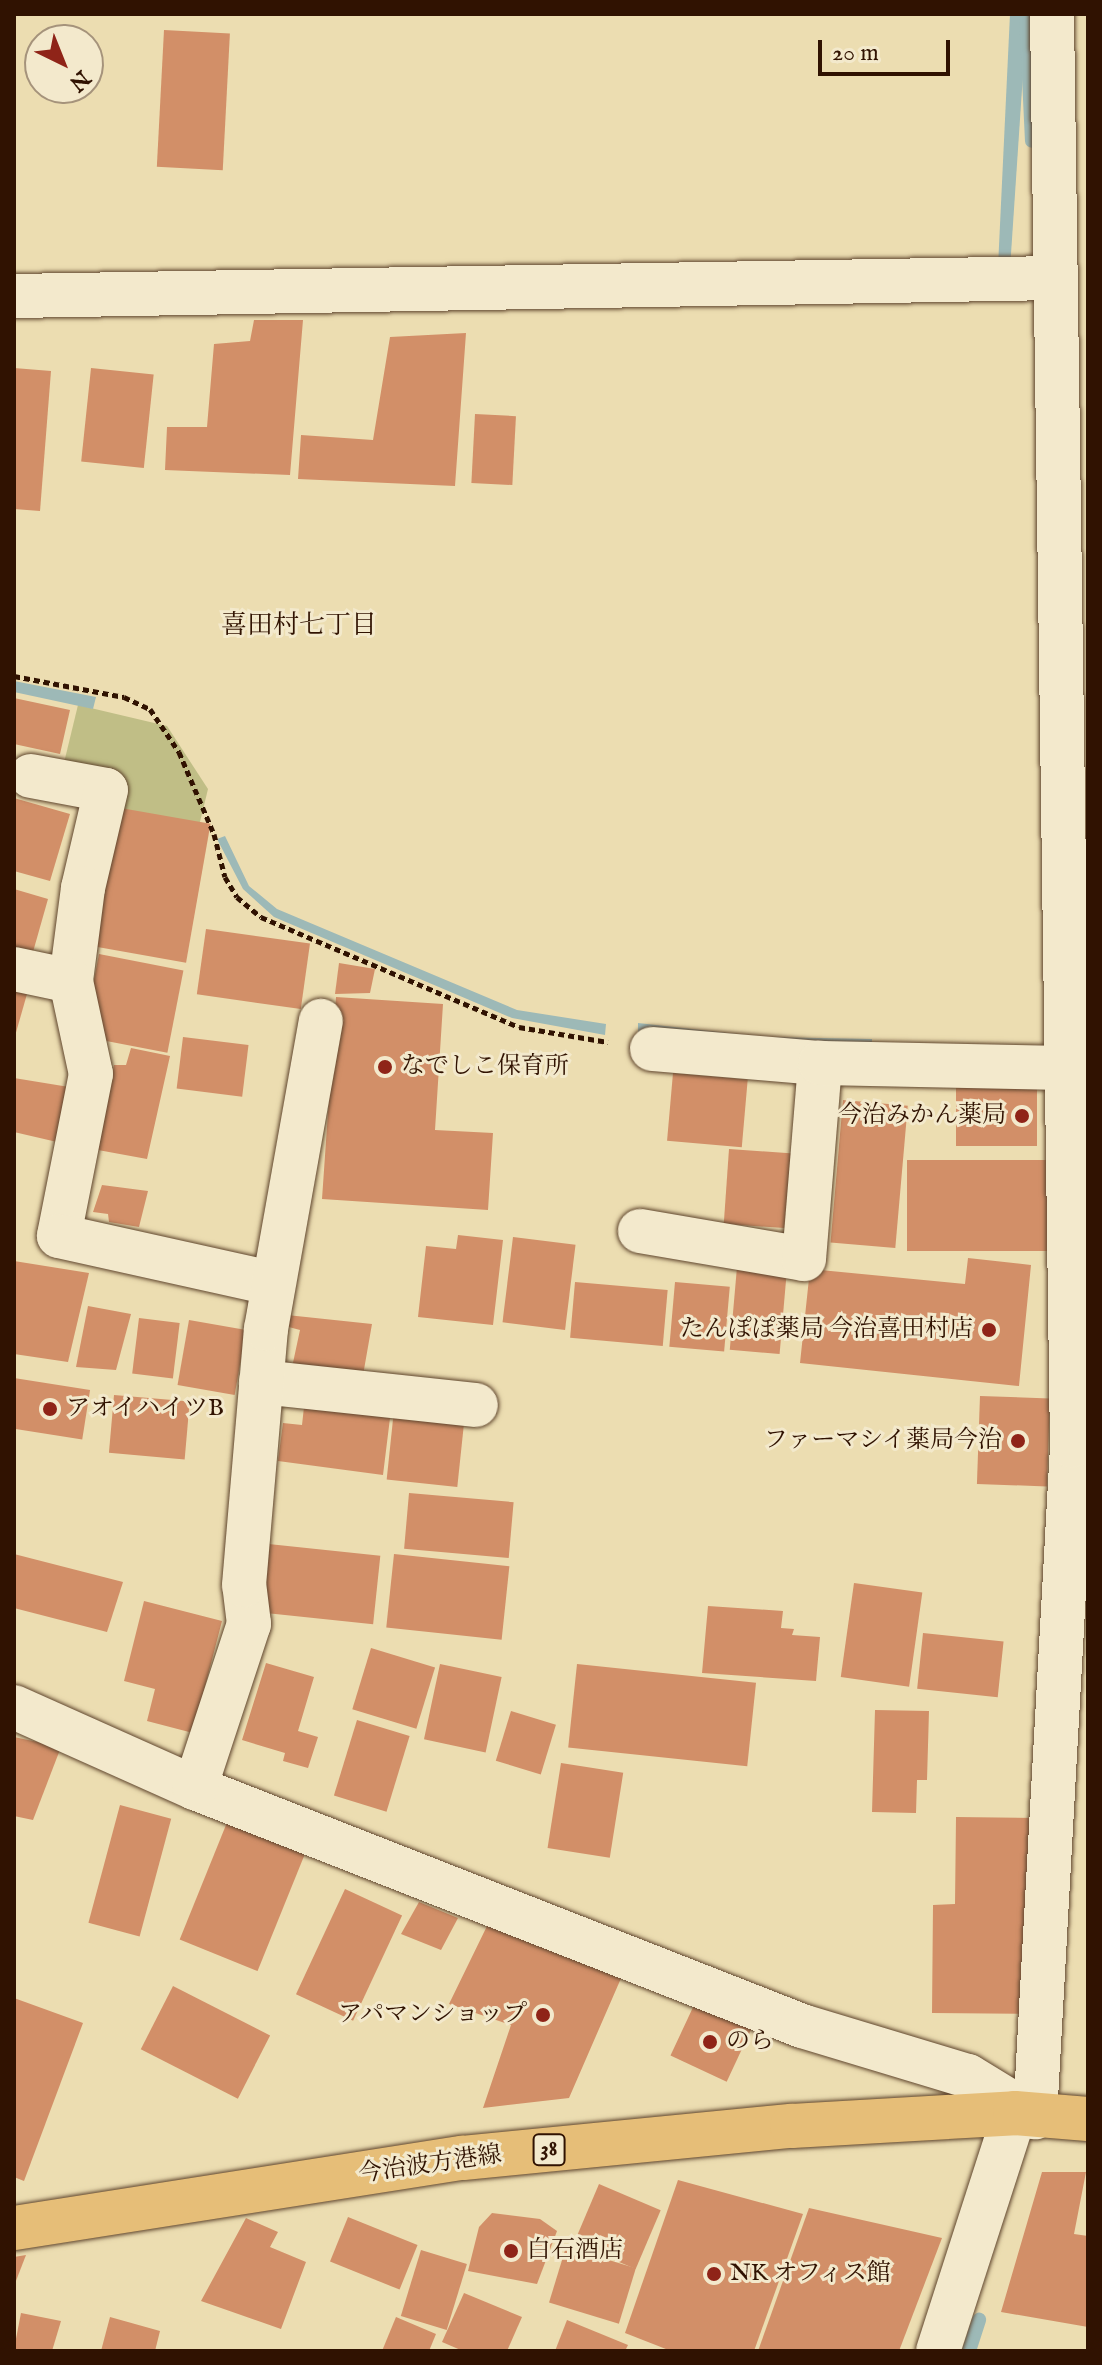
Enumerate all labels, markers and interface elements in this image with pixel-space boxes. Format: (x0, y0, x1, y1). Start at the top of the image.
north arrow (24, 24, 104, 104)
scale bar (822, 24, 954, 74)
text: 20 m (832, 38, 879, 69)
text: N (62, 63, 96, 97)
district label: 喜田村七丁目 (221, 610, 377, 642)
place label: なでしこ保育所 (401, 1053, 569, 1081)
marker: なでしこ保育所 (376, 1058, 394, 1076)
place label: 今治みかん薬局 (838, 1102, 1006, 1130)
marker: 今治みかん薬局 (1013, 1107, 1031, 1125)
place label: たんぽぽ薬局 今治喜田村店 (680, 1316, 973, 1344)
marker: たんぽぽ薬局 今治喜田村店 (980, 1321, 998, 1339)
place label: アオイハイツB (66, 1395, 226, 1423)
marker: アオイハイツB (41, 1400, 59, 1418)
place label: ファーマシイ薬局今治 (762, 1427, 1002, 1455)
marker: ファーマシイ薬局今治 (1009, 1432, 1027, 1450)
place label: アパマンショップ (335, 2001, 527, 2029)
marker: アパマンショップ (534, 2006, 552, 2024)
place label: のら (726, 2028, 774, 2056)
marker: のら (701, 2033, 719, 2051)
road number: 38 (531, 2132, 567, 2168)
street label: 今治波方港線 (357, 2141, 503, 2189)
place label: 白石酒店 (527, 2237, 623, 2265)
marker: 白石酒店 (502, 2242, 520, 2260)
place label: NK オフィス館 (730, 2260, 893, 2288)
marker: NK オフィス館 (705, 2265, 723, 2283)

